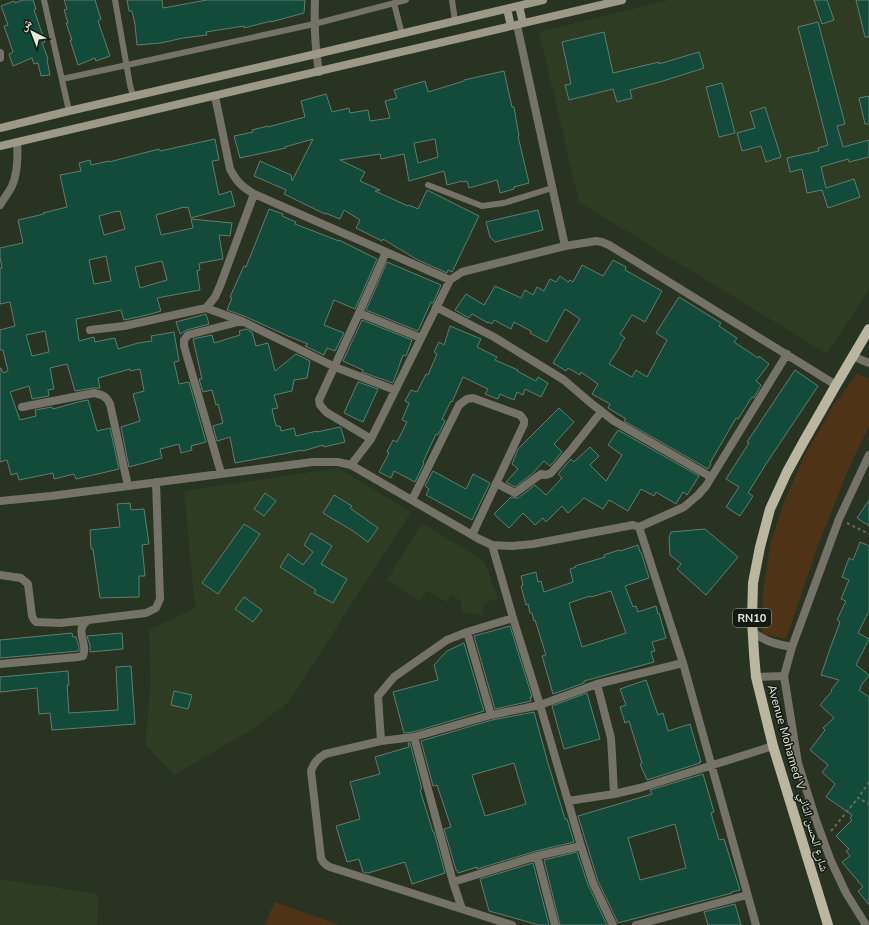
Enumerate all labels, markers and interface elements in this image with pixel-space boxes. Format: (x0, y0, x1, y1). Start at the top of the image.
north arrow (12, 12, 52, 52)
text: ش (16, 15, 35, 34)
road number: RN10 (733, 609, 771, 627)
street label: Avenue Mohamed V شارع الحسن الثاني (762, 683, 832, 874)

